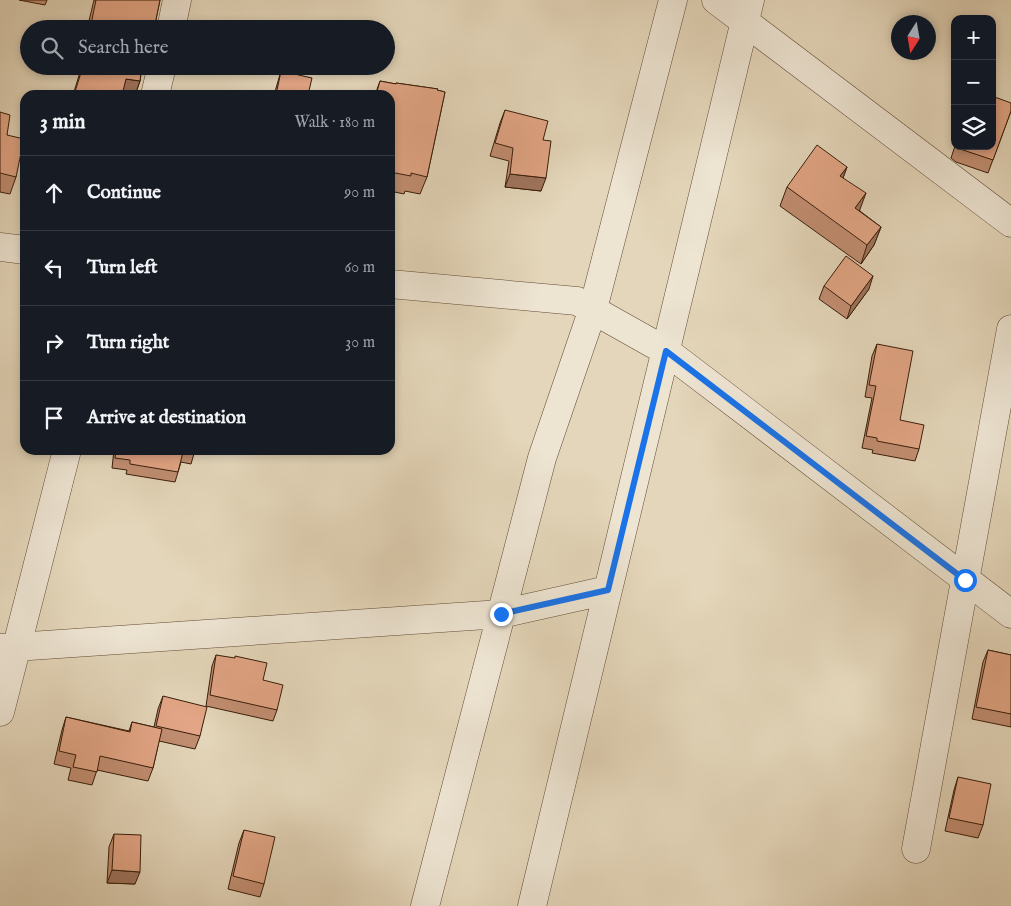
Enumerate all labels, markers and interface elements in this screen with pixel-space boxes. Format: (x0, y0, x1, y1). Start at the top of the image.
north arrow (891, 15, 936, 60)
map controls (951, 15, 996, 150)
button: + (951, 15, 996, 60)
search box (20, 20, 395, 75)
icon: search (38, 34, 66, 62)
text: Search here (78, 36, 169, 60)
button: − (951, 60, 996, 105)
button: layers (951, 105, 996, 150)
text: 3 min (40, 109, 85, 136)
text: Walk · 180 m (294, 113, 375, 133)
icon: ahead (40, 179, 68, 207)
text: Continue (87, 181, 161, 205)
text: 90 m (344, 183, 375, 203)
icon: left (40, 254, 68, 282)
text: Turn left (87, 256, 158, 280)
text: 60 m (345, 258, 375, 278)
icon: right (40, 329, 68, 357)
text: Turn right (87, 331, 169, 355)
text: 30 m (345, 333, 375, 353)
icon: arrive (40, 404, 68, 432)
text: Arrive at destination (87, 406, 246, 430)
route start (954, 569, 977, 592)
route end (490, 603, 513, 626)

